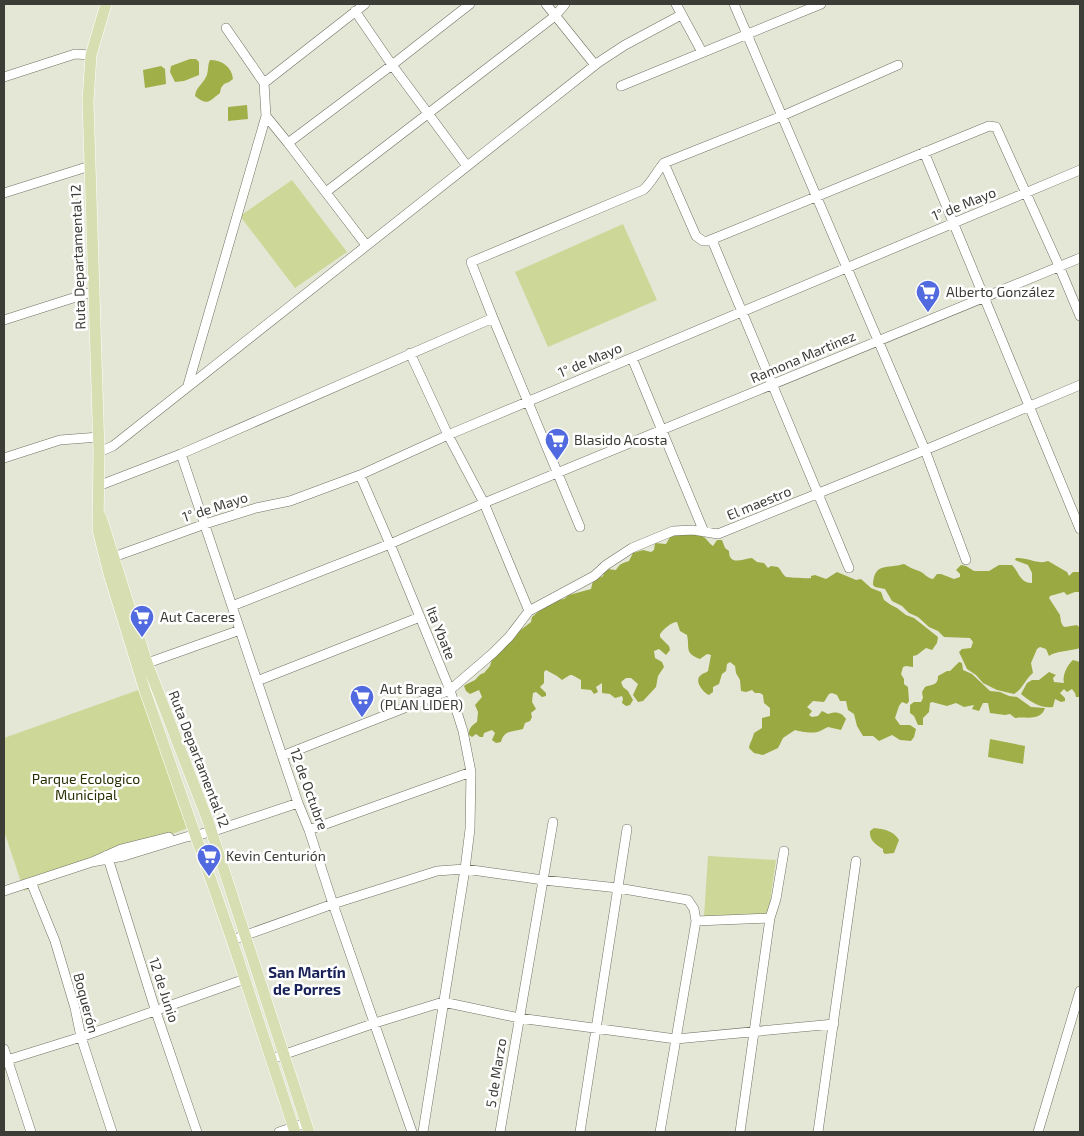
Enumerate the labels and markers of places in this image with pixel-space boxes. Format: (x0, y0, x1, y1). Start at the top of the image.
supermarket icon: Alberto González (915, 279, 941, 313)
place label: Alberto González (946, 283, 1055, 300)
supermarket icon: Blasido Acosta (544, 427, 570, 461)
place label: Blasido Acosta (574, 431, 667, 448)
supermarket icon: Aut Caceres (129, 604, 155, 638)
place label: Aut Caceres (160, 608, 235, 625)
place label: Aut Braga (PLAN LIDER) (380, 680, 463, 713)
supermarket icon: Aut Braga (PLAN LIDER) (349, 684, 375, 718)
supermarket icon: Kevin Centurión (196, 843, 222, 877)
place label: Kevin Centurión (226, 847, 326, 864)

